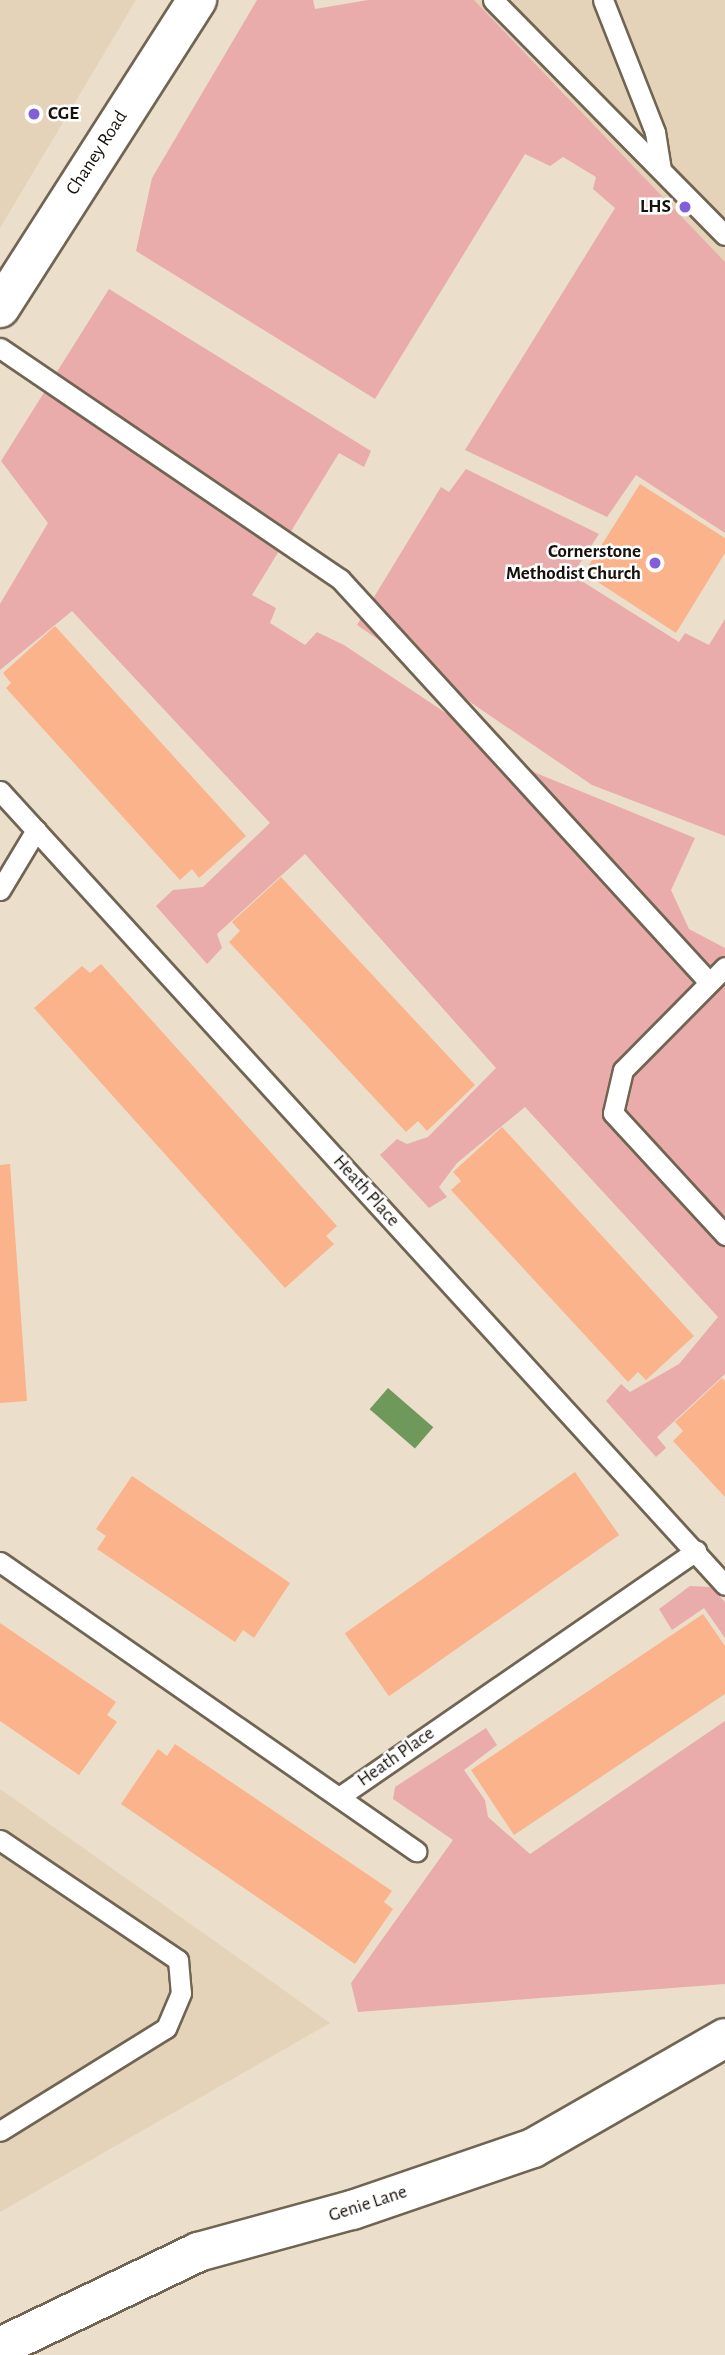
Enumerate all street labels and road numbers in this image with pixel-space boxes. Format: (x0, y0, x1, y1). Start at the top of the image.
street label: Chaney Road (61, 107, 133, 199)
street label: Heath Place (328, 1150, 404, 1232)
street label: Heath Place (353, 1722, 439, 1792)
street label: Genie Lane (326, 2181, 410, 2227)

